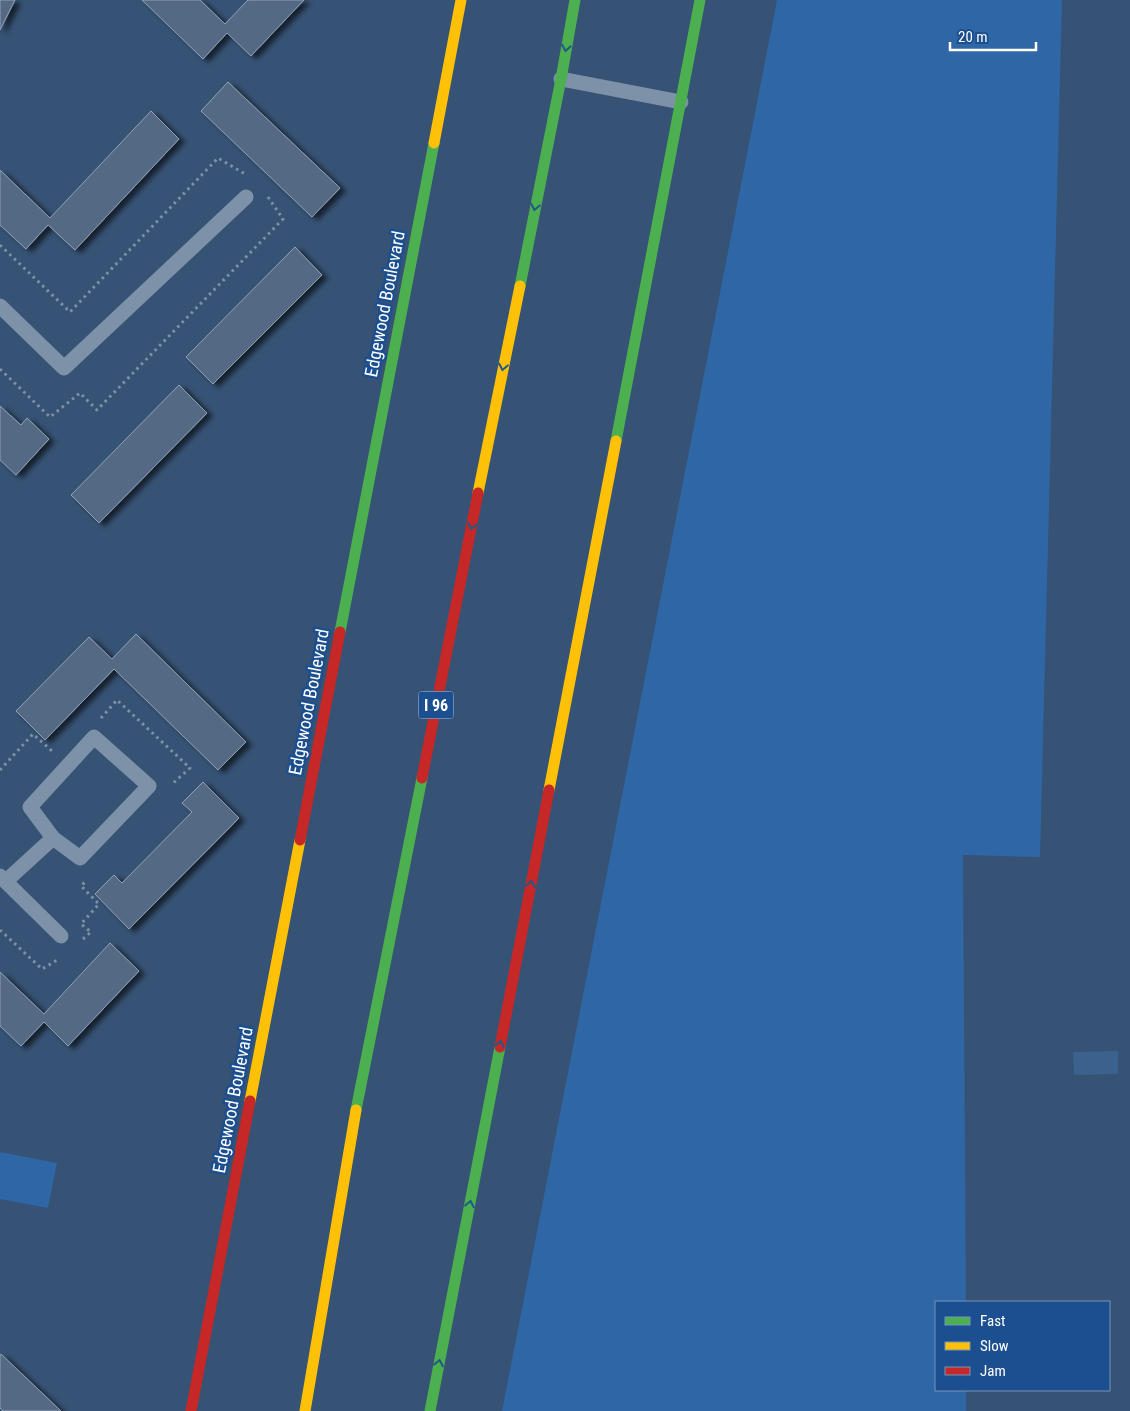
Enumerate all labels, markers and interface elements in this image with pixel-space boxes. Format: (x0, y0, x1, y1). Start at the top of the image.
scale bar (950, 20, 1036, 52)
text: 20 m (958, 28, 988, 46)
one-way arrow (562, 44, 572, 52)
one-way arrow (530, 203, 541, 212)
street label: Edgewood Boulevard (360, 229, 409, 379)
one-way arrow (499, 362, 509, 371)
one-way arrow (467, 522, 477, 531)
street label: Edgewood Boulevard (284, 627, 333, 777)
road number: I 96 (418, 692, 454, 718)
one-way arrow (525, 880, 535, 889)
street label: Edgewood Boulevard (208, 1025, 257, 1175)
one-way arrow (495, 1039, 505, 1048)
one-way arrow (464, 1199, 474, 1208)
legend (935, 1301, 1110, 1391)
text: Fast (980, 1312, 1005, 1330)
text: Slow (980, 1337, 1009, 1355)
one-way arrow (434, 1359, 444, 1368)
text: Jam (980, 1362, 1006, 1380)

